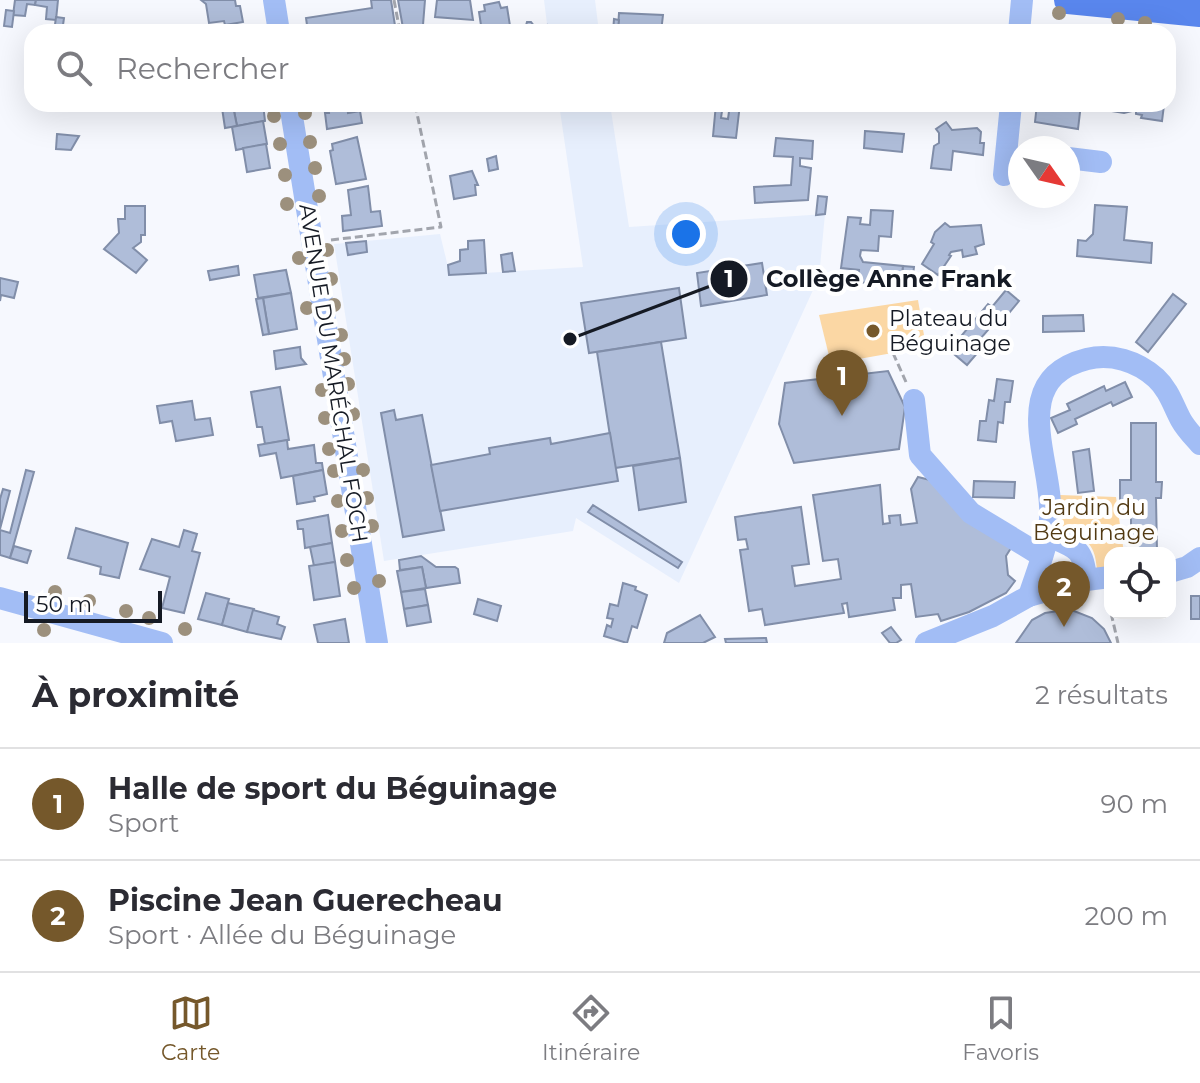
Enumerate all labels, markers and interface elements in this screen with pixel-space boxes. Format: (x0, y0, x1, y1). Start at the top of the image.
search box (24, 24, 1176, 112)
icon: search (52, 46, 96, 90)
text: Rechercher (116, 50, 290, 87)
north arrow (1008, 136, 1080, 208)
street label: AVENUE DU MARÉCHAL FOCH (293, 202, 374, 545)
your location (666, 214, 706, 254)
callout: Collège Anne Frank (709, 255, 1028, 303)
text: 1 (724, 264, 734, 293)
text: Collège Anne Frank (766, 264, 1012, 293)
place label: Plateau du Béguinage (889, 305, 1011, 357)
marker: Plateau du Béguinage (864, 322, 882, 340)
pin: 1 (816, 350, 868, 416)
park label: Jardin du Béguinage (1033, 494, 1155, 546)
map controls (1104, 547, 1176, 619)
button: locate (1104, 547, 1176, 619)
pin: 2 (1038, 561, 1090, 627)
scale bar (24, 587, 162, 623)
text: 50 m (36, 591, 92, 618)
text: À proximité (32, 674, 239, 716)
text: 2 résultats (1035, 679, 1168, 711)
text: Halle de sport du Béguinage (108, 770, 557, 807)
text: 1 (53, 788, 63, 820)
text: 90 m (1101, 788, 1168, 820)
text: Sport (108, 807, 179, 839)
text: Piscine Jean Guerecheau (108, 882, 503, 919)
text: 2 (50, 900, 66, 932)
text: 200 m (1084, 900, 1168, 932)
text: Sport · Allée du Béguinage (108, 919, 456, 951)
tab: Carte (161, 991, 220, 1066)
tab: Itinéraire (542, 991, 640, 1066)
tab: Favoris (962, 991, 1039, 1066)

